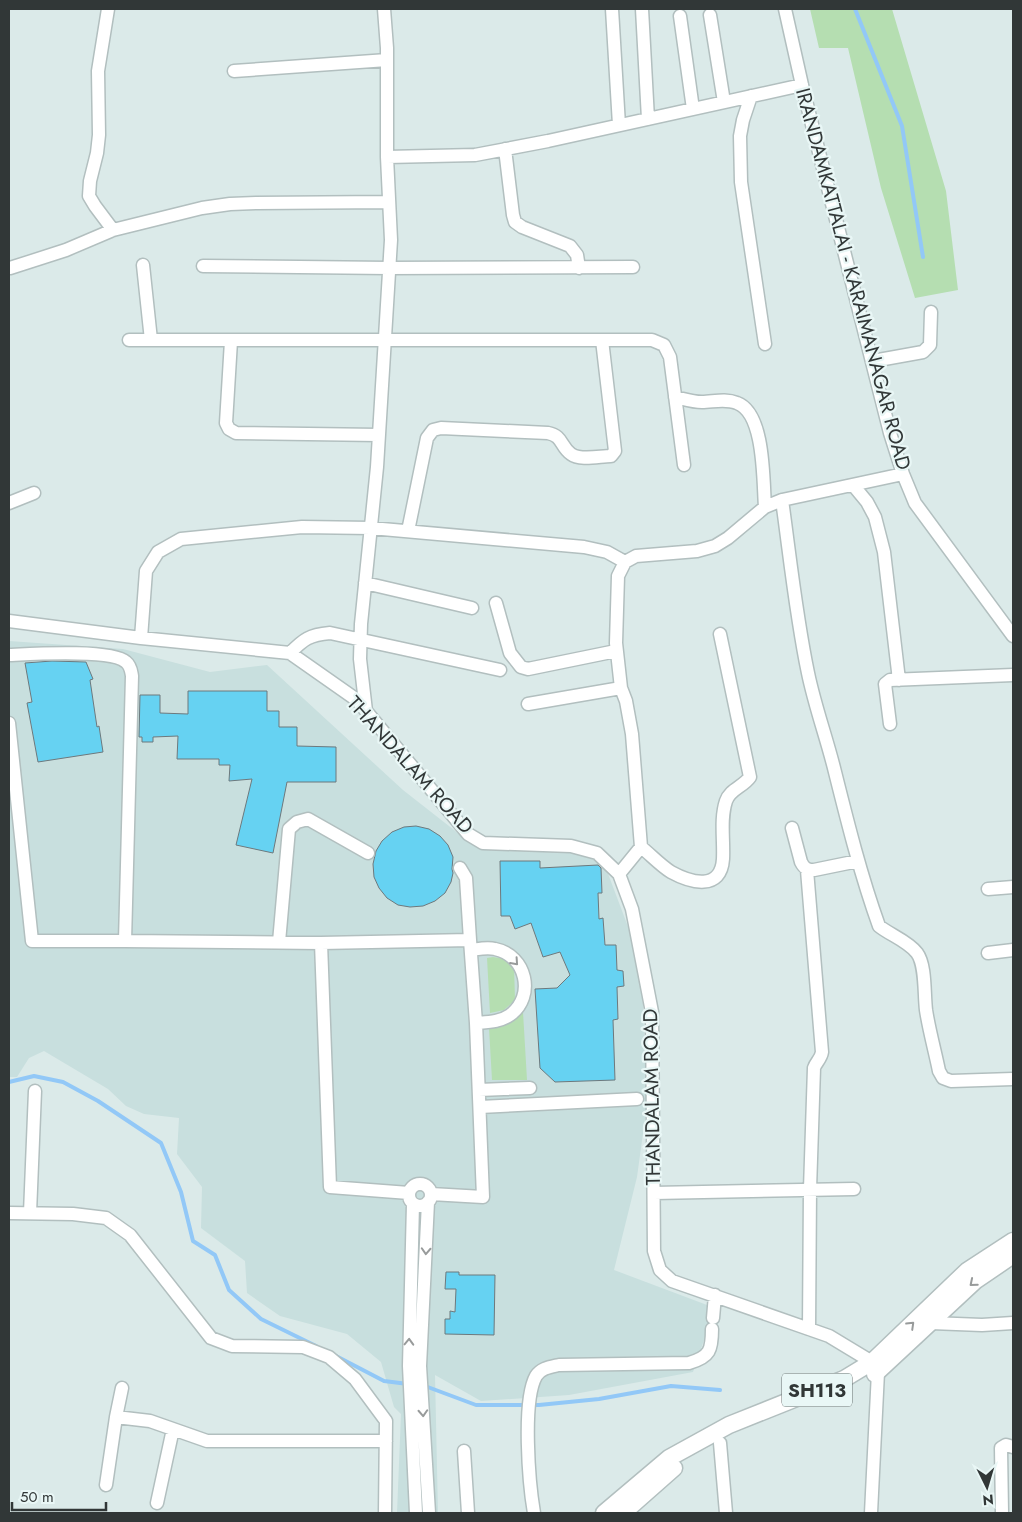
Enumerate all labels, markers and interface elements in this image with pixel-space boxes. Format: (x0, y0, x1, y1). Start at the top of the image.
street label: IRANDAMKATTALAI - KARAIMANAGAR ROAD (788, 85, 918, 473)
street label: THANDALAM ROAD (340, 690, 480, 840)
one-way arrow (510, 956, 519, 965)
street label: THANDALAM ROAD (636, 1008, 668, 1186)
one-way arrow (420, 1247, 431, 1255)
one-way arrow (970, 1277, 979, 1286)
one-way arrow (905, 1322, 914, 1331)
one-way arrow (404, 1338, 414, 1346)
road number: SH113 (782, 1374, 852, 1406)
one-way arrow (417, 1409, 428, 1417)
north arrow (962, 1462, 1012, 1512)
scale bar (12, 1480, 106, 1512)
text: 50 m (20, 1486, 54, 1508)
text: N (982, 1490, 995, 1510)

